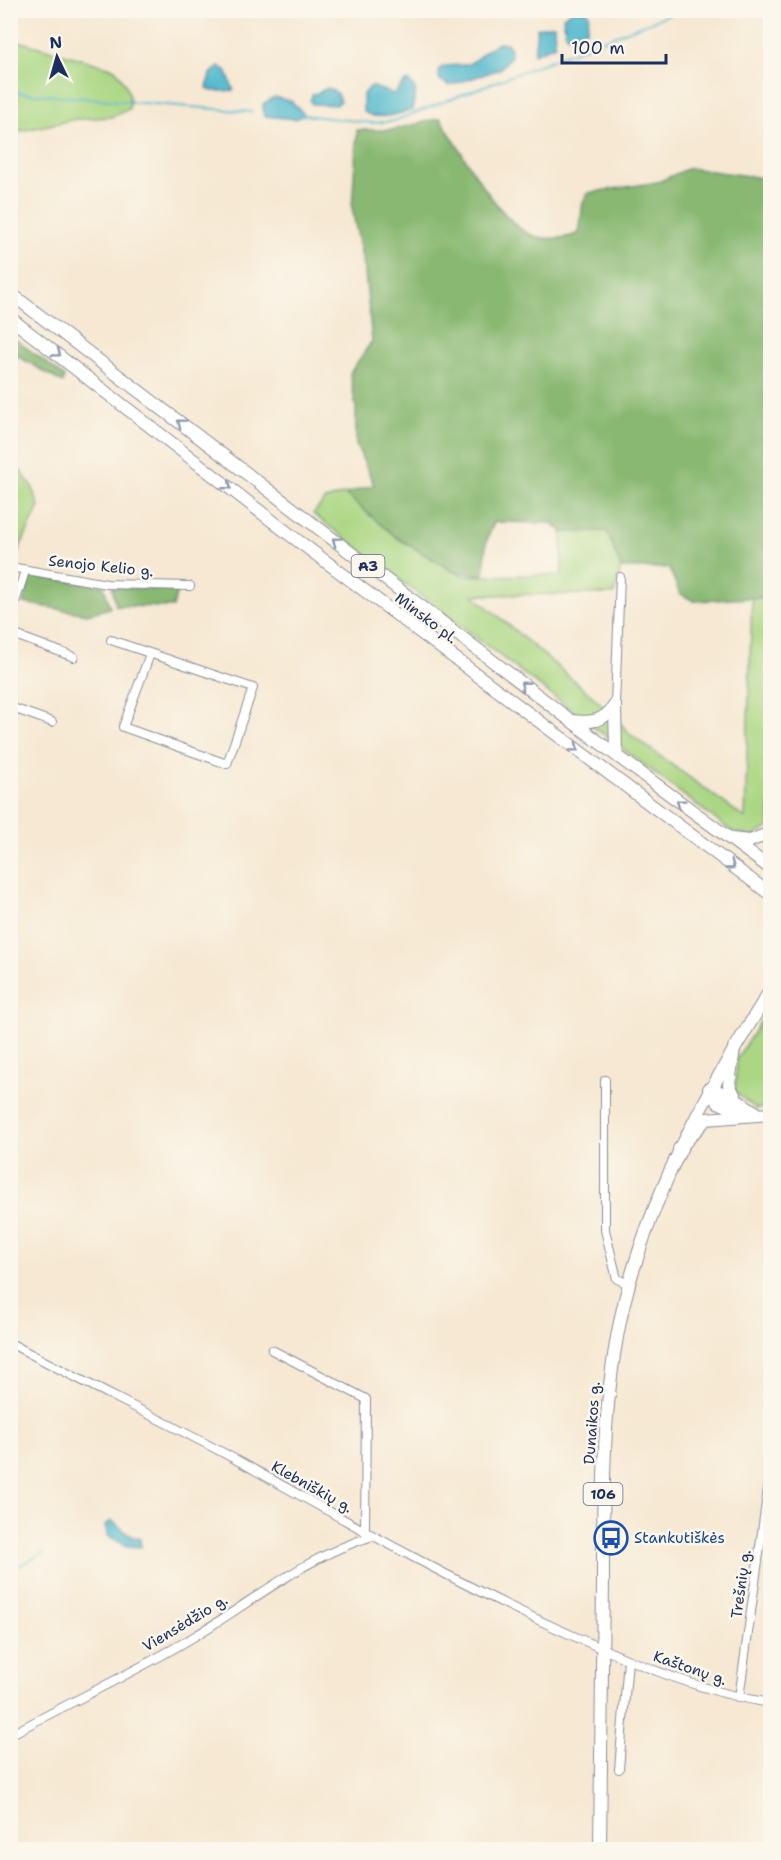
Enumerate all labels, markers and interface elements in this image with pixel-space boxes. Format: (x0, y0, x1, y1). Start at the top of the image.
north arrow (27, 27, 87, 87)
scale bar (562, 27, 666, 65)
text: N (49, 32, 63, 54)
text: 100 m (571, 36, 625, 60)
one-way arrow (50, 346, 61, 357)
one-way arrow (177, 419, 188, 430)
one-way arrow (221, 478, 232, 489)
one-way arrow (332, 537, 343, 548)
street label: Senojo Kelio g. (47, 551, 155, 581)
road number: A3 (352, 555, 385, 577)
street label: Minsko pl. (391, 588, 461, 648)
one-way arrow (520, 682, 531, 693)
one-way arrow (568, 741, 579, 752)
one-way arrow (676, 799, 687, 810)
one-way arrow (724, 859, 735, 870)
street label: Dunaikos g. (579, 1381, 605, 1465)
street label: Klebniškių g. (268, 1456, 356, 1518)
road number: 106 (584, 1483, 622, 1505)
bus stop icon: Stankutiškės (593, 1520, 629, 1556)
place label: Stankutiškės (634, 1528, 725, 1548)
street label: Trešnių g. (726, 1548, 756, 1620)
street label: Viensėdžio g. (139, 1590, 231, 1656)
street label: Kaštonų g. (651, 1646, 730, 1690)

